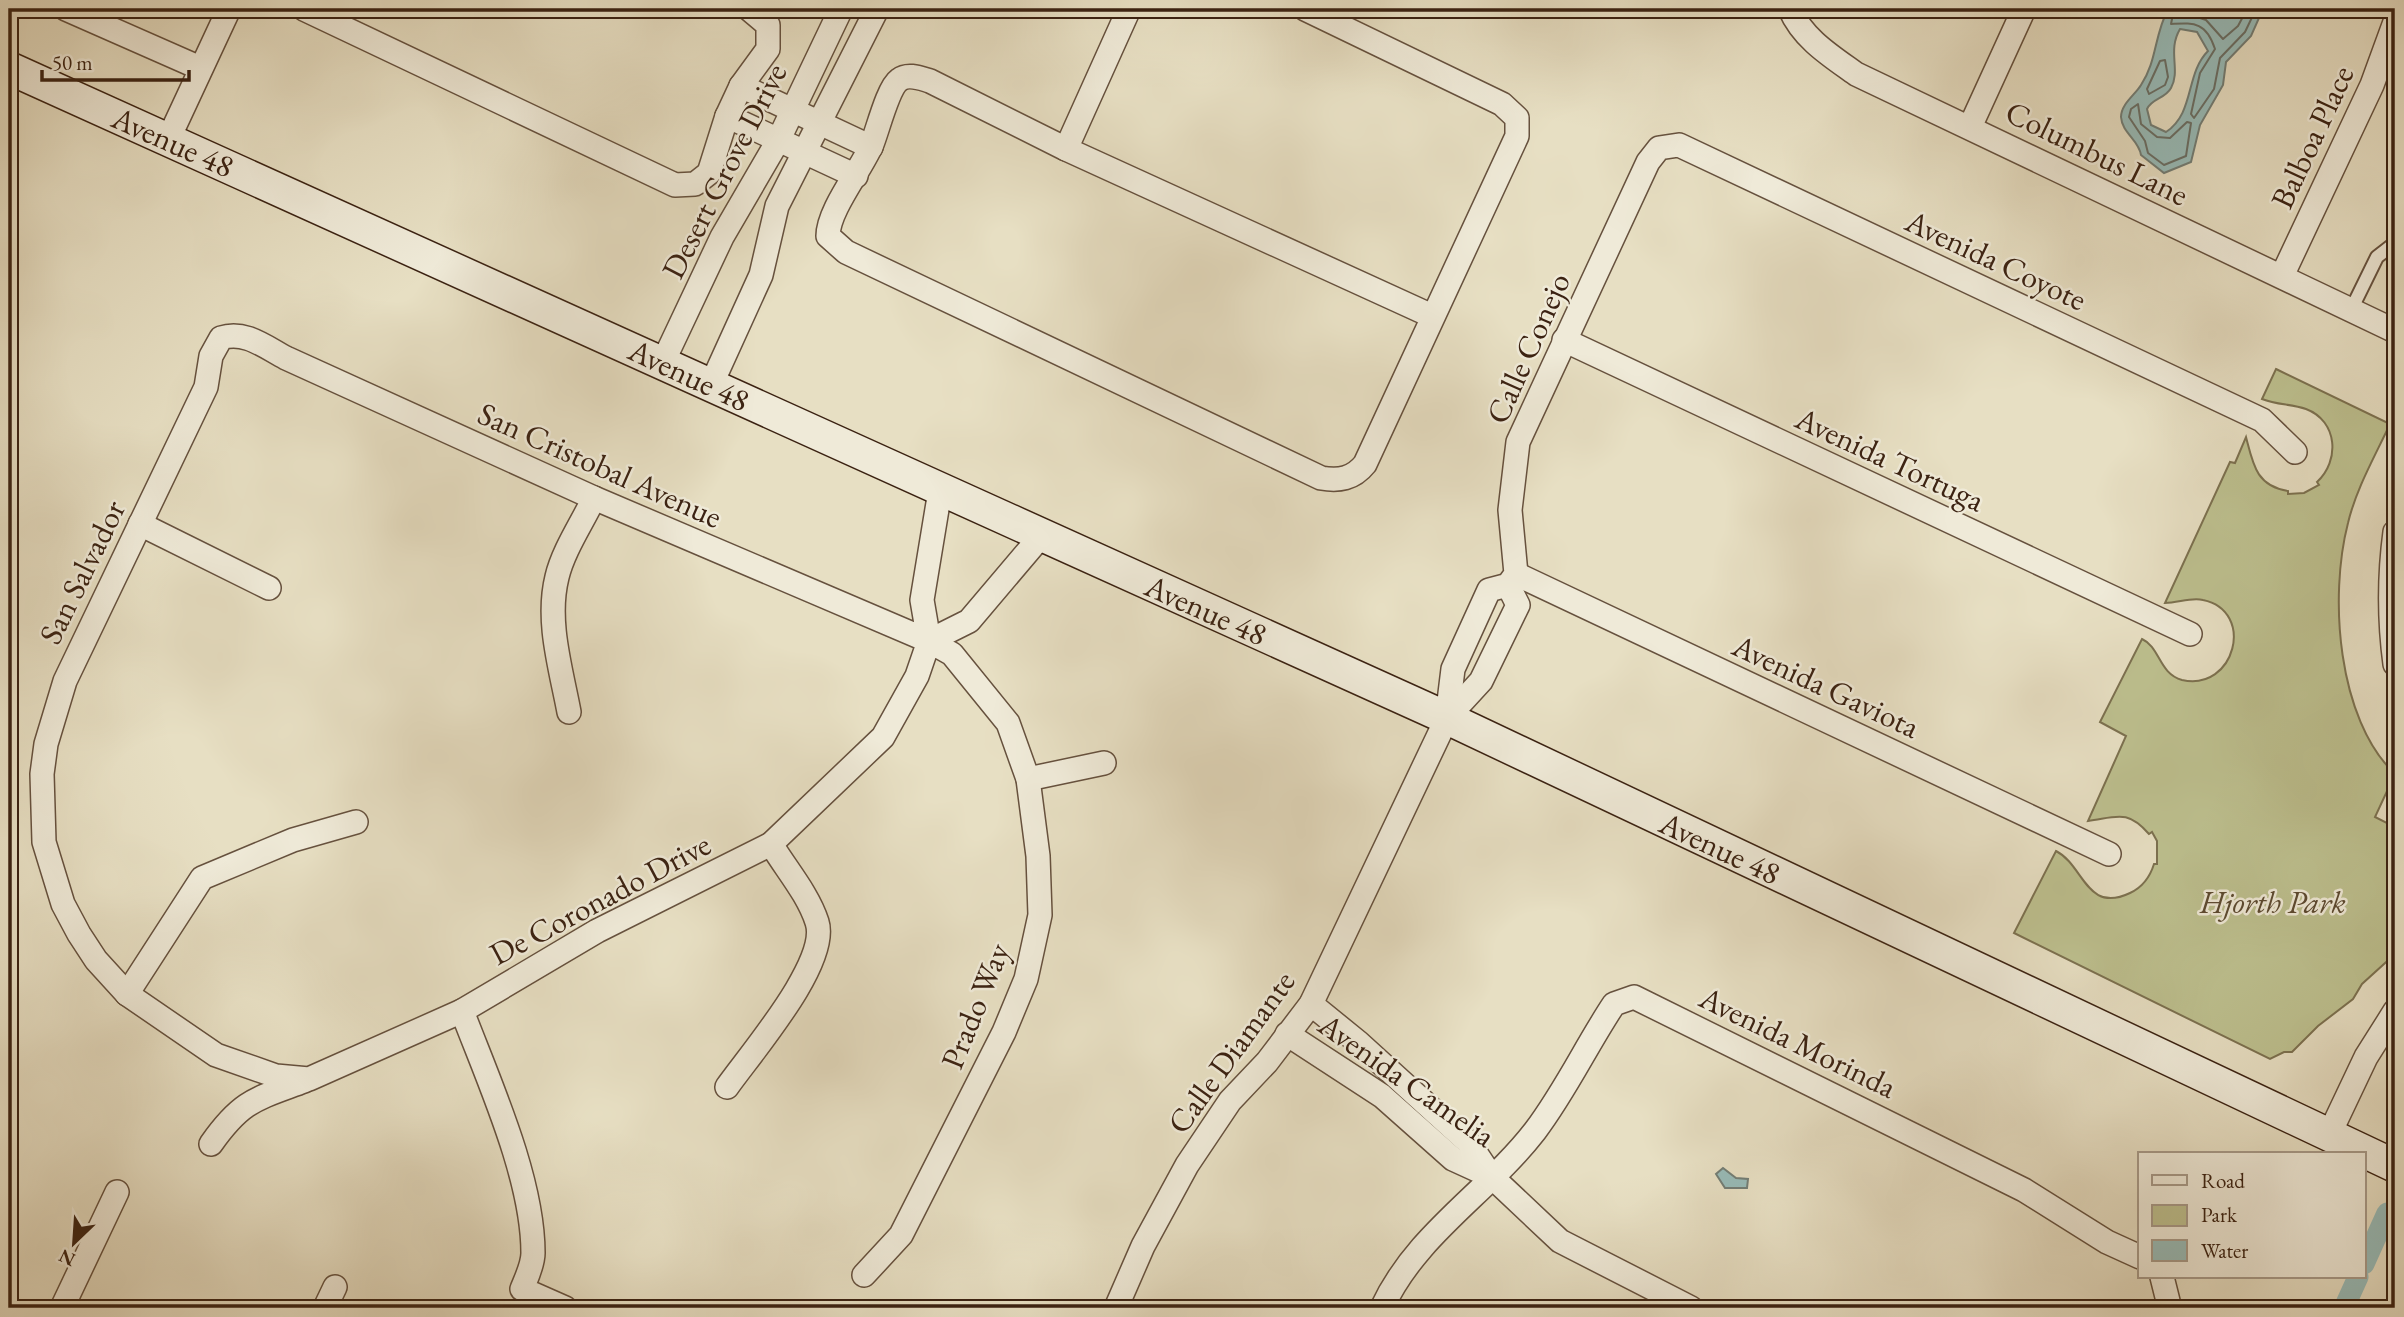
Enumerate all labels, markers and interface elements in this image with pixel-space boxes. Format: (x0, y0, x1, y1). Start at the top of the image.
scale bar (42, 38, 189, 82)
text: 50 m (52, 49, 93, 76)
street label: Desert Grove Drive (652, 56, 796, 286)
street label: Balboa Place (2261, 59, 2363, 215)
street label: Columbus Lane (1999, 91, 2195, 215)
street label: Avenue 48 (105, 96, 240, 187)
street label: Avenida Coyote (1898, 199, 2093, 320)
street label: Calle Conejo (1476, 266, 1580, 430)
street label: Avenue 48 (621, 328, 756, 421)
street label: San Cristobal Avenue (471, 392, 729, 538)
street label: Avenida Tortuga (1788, 396, 1991, 521)
street label: San Salvador (29, 493, 135, 651)
street label: Avenue 48 (1138, 564, 1273, 655)
street label: Avenida Gaviota (1725, 624, 1926, 748)
street label: Avenue 48 (1652, 801, 1787, 894)
street label: De Coronado Drive (482, 823, 718, 975)
park label: Hjorth Park (2199, 881, 2346, 923)
street label: Prado Way (931, 936, 1020, 1075)
street label: Calle Diamante (1158, 962, 1304, 1142)
street label: Avenida Morinda (1692, 976, 1904, 1108)
street label: Avenida Camelia (1309, 1003, 1504, 1157)
legend (2138, 1152, 2366, 1278)
text: Road (2201, 1167, 2245, 1194)
text: Park (2201, 1201, 2238, 1228)
north arrow (38, 1208, 108, 1278)
text: Water (2201, 1237, 2248, 1264)
text: N (54, 1243, 79, 1273)

